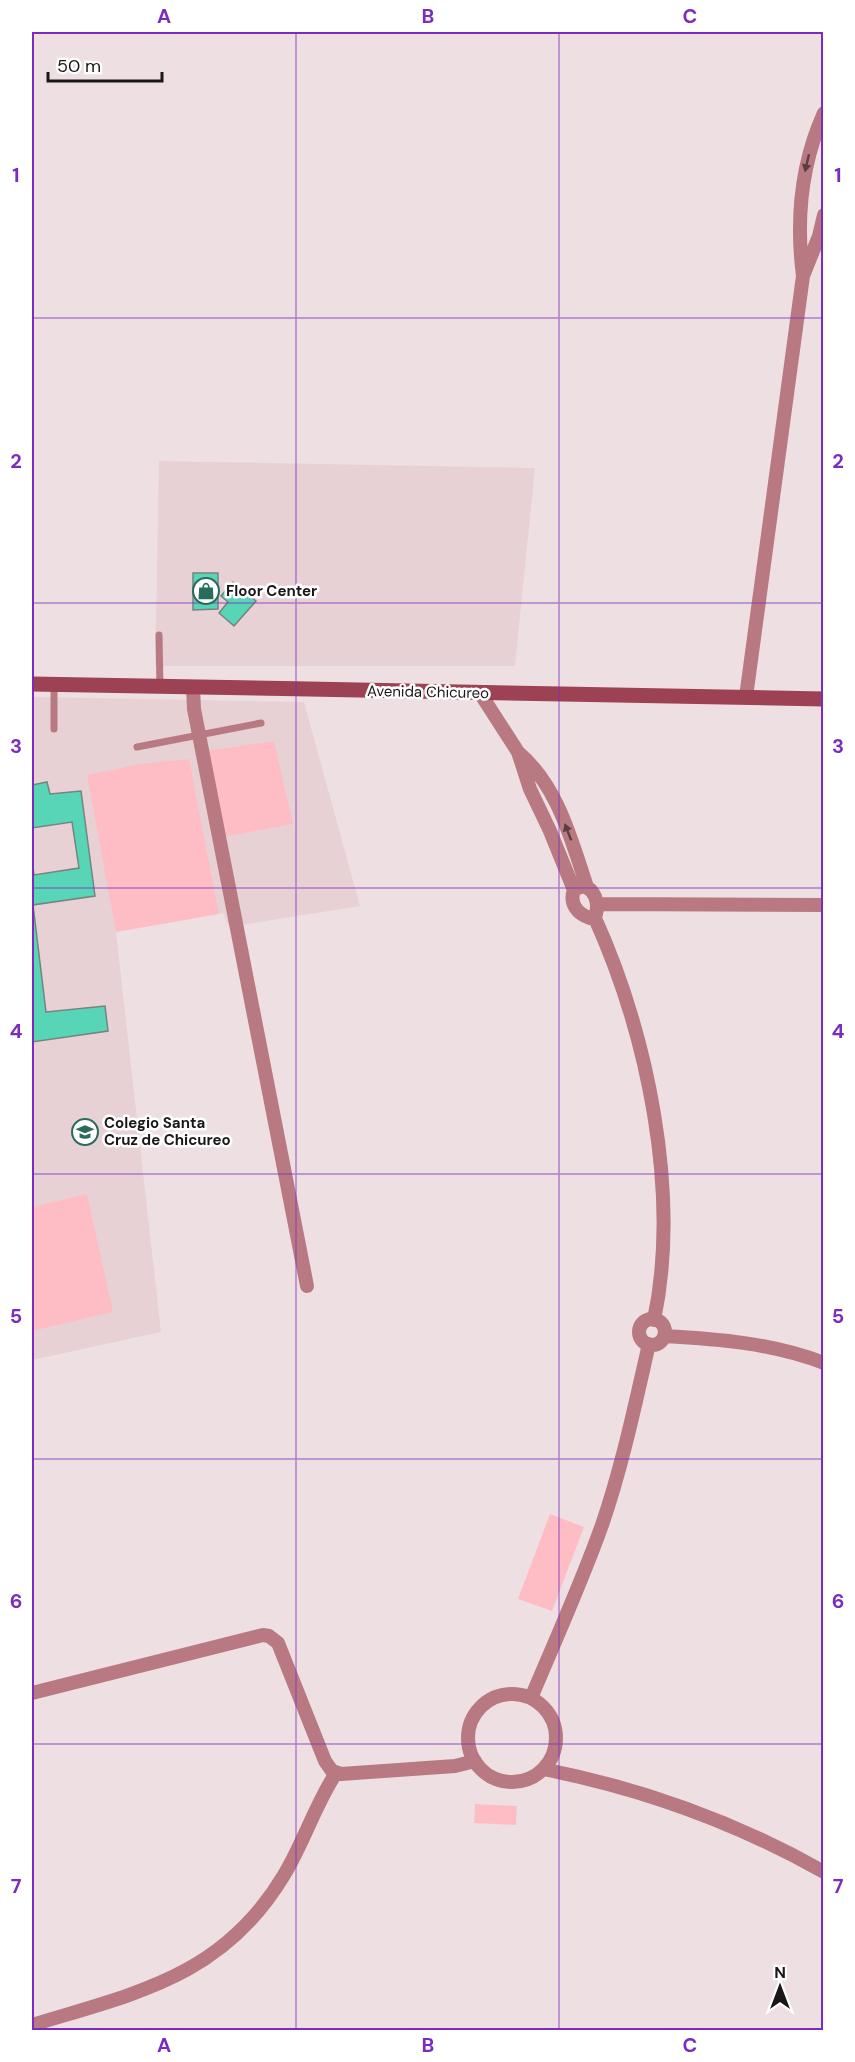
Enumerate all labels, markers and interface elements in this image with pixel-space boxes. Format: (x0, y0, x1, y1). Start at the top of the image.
text: A (157, 3, 171, 29)
text: B (422, 3, 434, 29)
text: C (683, 3, 697, 29)
scale bar (48, 45, 162, 83)
text: 50 m (57, 54, 101, 78)
one-way arrow (802, 154, 812, 173)
text: 1 (12, 162, 20, 188)
text: 1 (834, 162, 842, 188)
text: 2 (10, 448, 22, 474)
text: 2 (832, 448, 844, 474)
shop icon: Floor Center (191, 576, 221, 606)
place label: Floor Center (226, 581, 317, 601)
street label: Avenida Chicureo (367, 681, 489, 703)
text: 3 (10, 733, 22, 759)
text: 3 (832, 733, 844, 759)
one-way arrow (562, 823, 572, 841)
text: 4 (10, 1018, 23, 1044)
text: 4 (832, 1018, 845, 1044)
place label: Colegio Santa Cruz de Chicureo (104, 1113, 231, 1150)
school or university icon: Colegio Santa Cruz de Chicureo (70, 1117, 100, 1147)
text: 5 (10, 1303, 22, 1329)
text: 5 (832, 1303, 844, 1329)
text: 6 (10, 1588, 22, 1614)
text: 6 (832, 1588, 844, 1614)
text: 7 (11, 1873, 22, 1899)
text: 7 (833, 1873, 844, 1899)
north arrow (750, 1957, 810, 2017)
text: N (774, 1962, 786, 1983)
text: A (157, 2032, 171, 2058)
text: B (422, 2032, 434, 2058)
text: C (683, 2032, 697, 2058)

